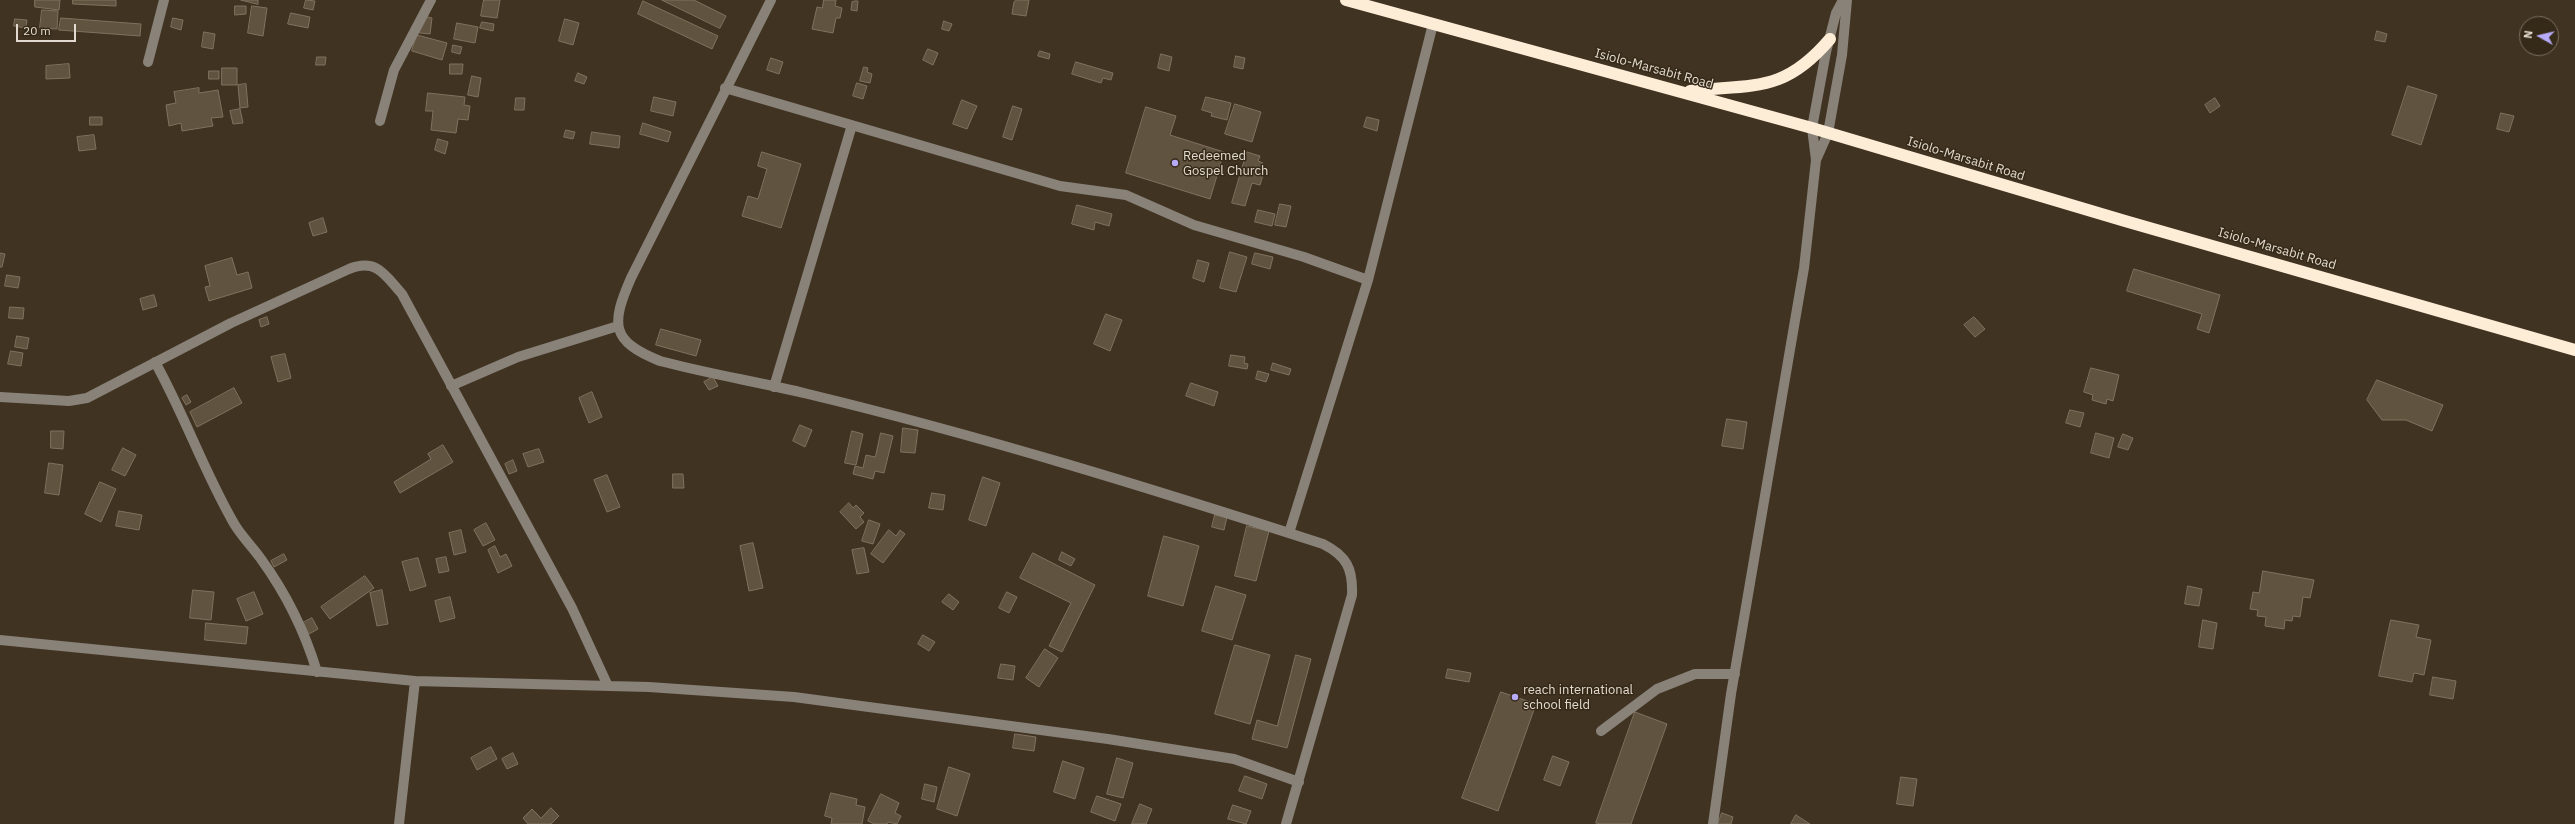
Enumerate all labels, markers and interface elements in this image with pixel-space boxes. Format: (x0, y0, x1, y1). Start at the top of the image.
scale bar (18, 16, 78, 42)
north arrow (2519, 16, 2559, 56)
text: 20 m (23, 23, 51, 38)
text: N (2521, 30, 2536, 39)
street label: Isiolo-Marsabit Road (1593, 46, 1715, 92)
street label: Isiolo-Marsabit Road (1905, 134, 2027, 184)
place label: Redeemed Gospel Church (1183, 148, 1268, 179)
marker: Redeemed Gospel Church (1170, 158, 1180, 168)
street label: Isiolo-Marsabit Road (2216, 225, 2338, 273)
place label: reach international school field (1523, 682, 1633, 713)
marker: reach international school field (1510, 692, 1520, 702)

